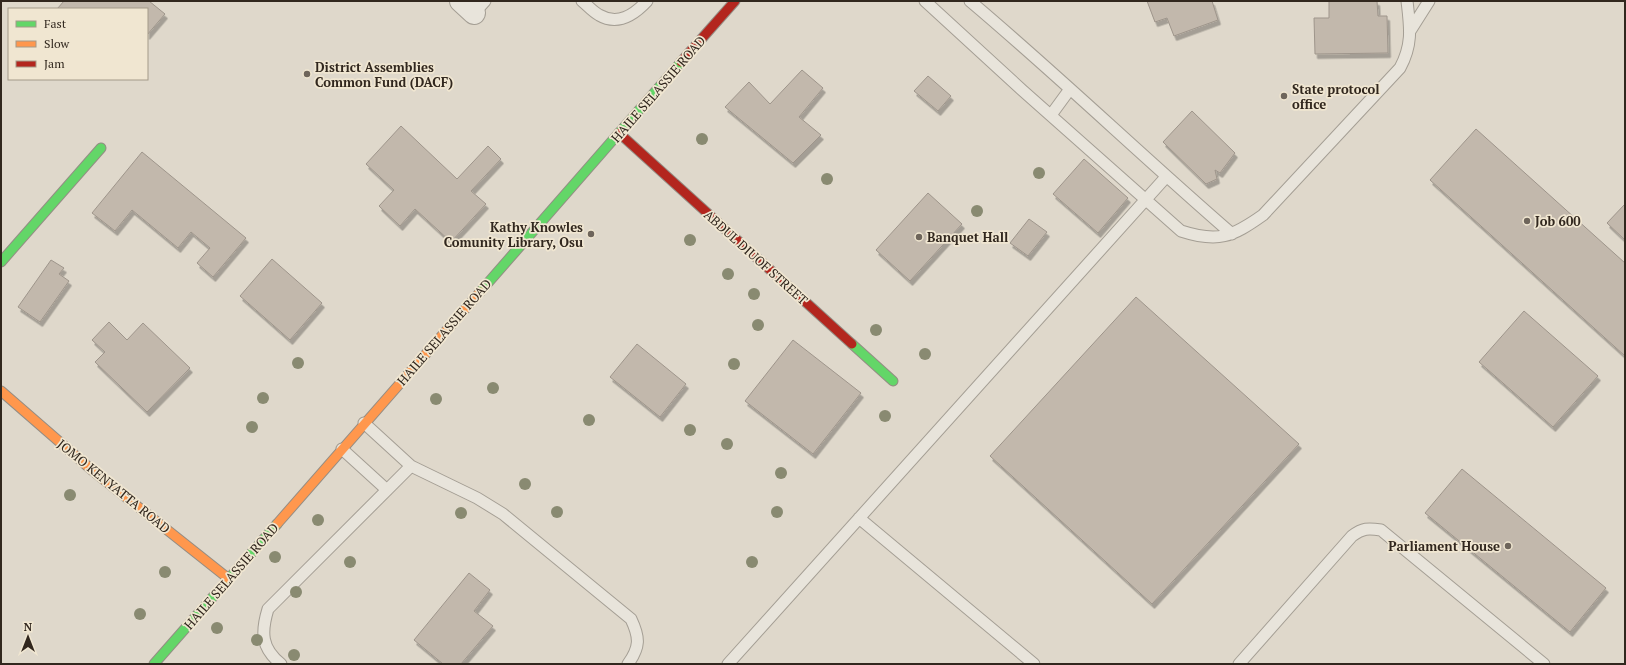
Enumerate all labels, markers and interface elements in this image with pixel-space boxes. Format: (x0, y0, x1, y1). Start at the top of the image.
legend (8, 8, 148, 80)
text: Fast (44, 16, 67, 31)
street label: HAILE SELASSIE ROAD (607, 32, 709, 146)
text: Slow (44, 36, 70, 51)
text: Jam (44, 56, 65, 71)
place label: District Assemblies Common Fund (DACF) (315, 58, 453, 91)
marker: District Assemblies Common Fund (DACF) (302, 69, 312, 79)
place label: State protocol office (1292, 80, 1380, 113)
marker: State protocol office (1279, 91, 1289, 101)
street label: ABDUL DIUOF STREET (700, 205, 812, 309)
place label: Job 600 (1535, 212, 1581, 230)
marker: Job 600 (1522, 216, 1532, 226)
place label: Kathy Knowles Comunity Library, Osu (444, 218, 583, 251)
place label: Banquet Hall (927, 228, 1008, 246)
marker: Kathy Knowles Comunity Library, Osu (586, 229, 596, 239)
marker: Banquet Hall (914, 232, 924, 242)
street label: HAILE SELASSIE ROAD (393, 275, 495, 389)
street label: JOMO KENYATTA ROAD (54, 435, 174, 537)
street label: HAILE SELASSIE ROAD (180, 519, 282, 633)
place label: Parliament House (1388, 537, 1500, 555)
marker: Parliament House (1503, 541, 1513, 551)
north arrow (8, 617, 48, 657)
text: N (24, 620, 33, 634)

